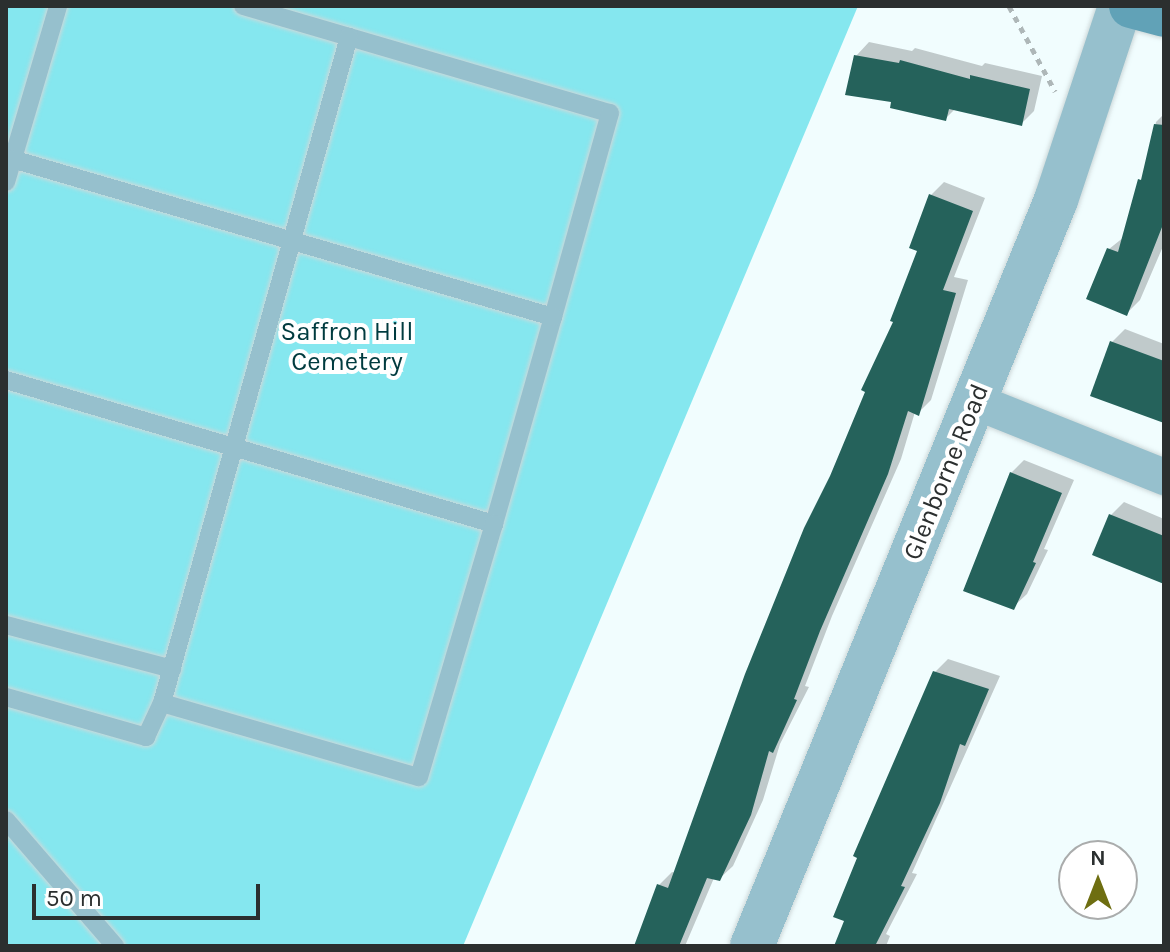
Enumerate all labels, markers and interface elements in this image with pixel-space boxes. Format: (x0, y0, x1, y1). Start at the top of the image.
park label: Saffron Hill Cemetery (280, 316, 414, 378)
street label: Glenborne Road (896, 379, 996, 565)
north arrow (1058, 840, 1138, 920)
text: N (1090, 845, 1106, 871)
scale bar (36, 868, 264, 918)
text: 50 m (46, 884, 102, 912)

